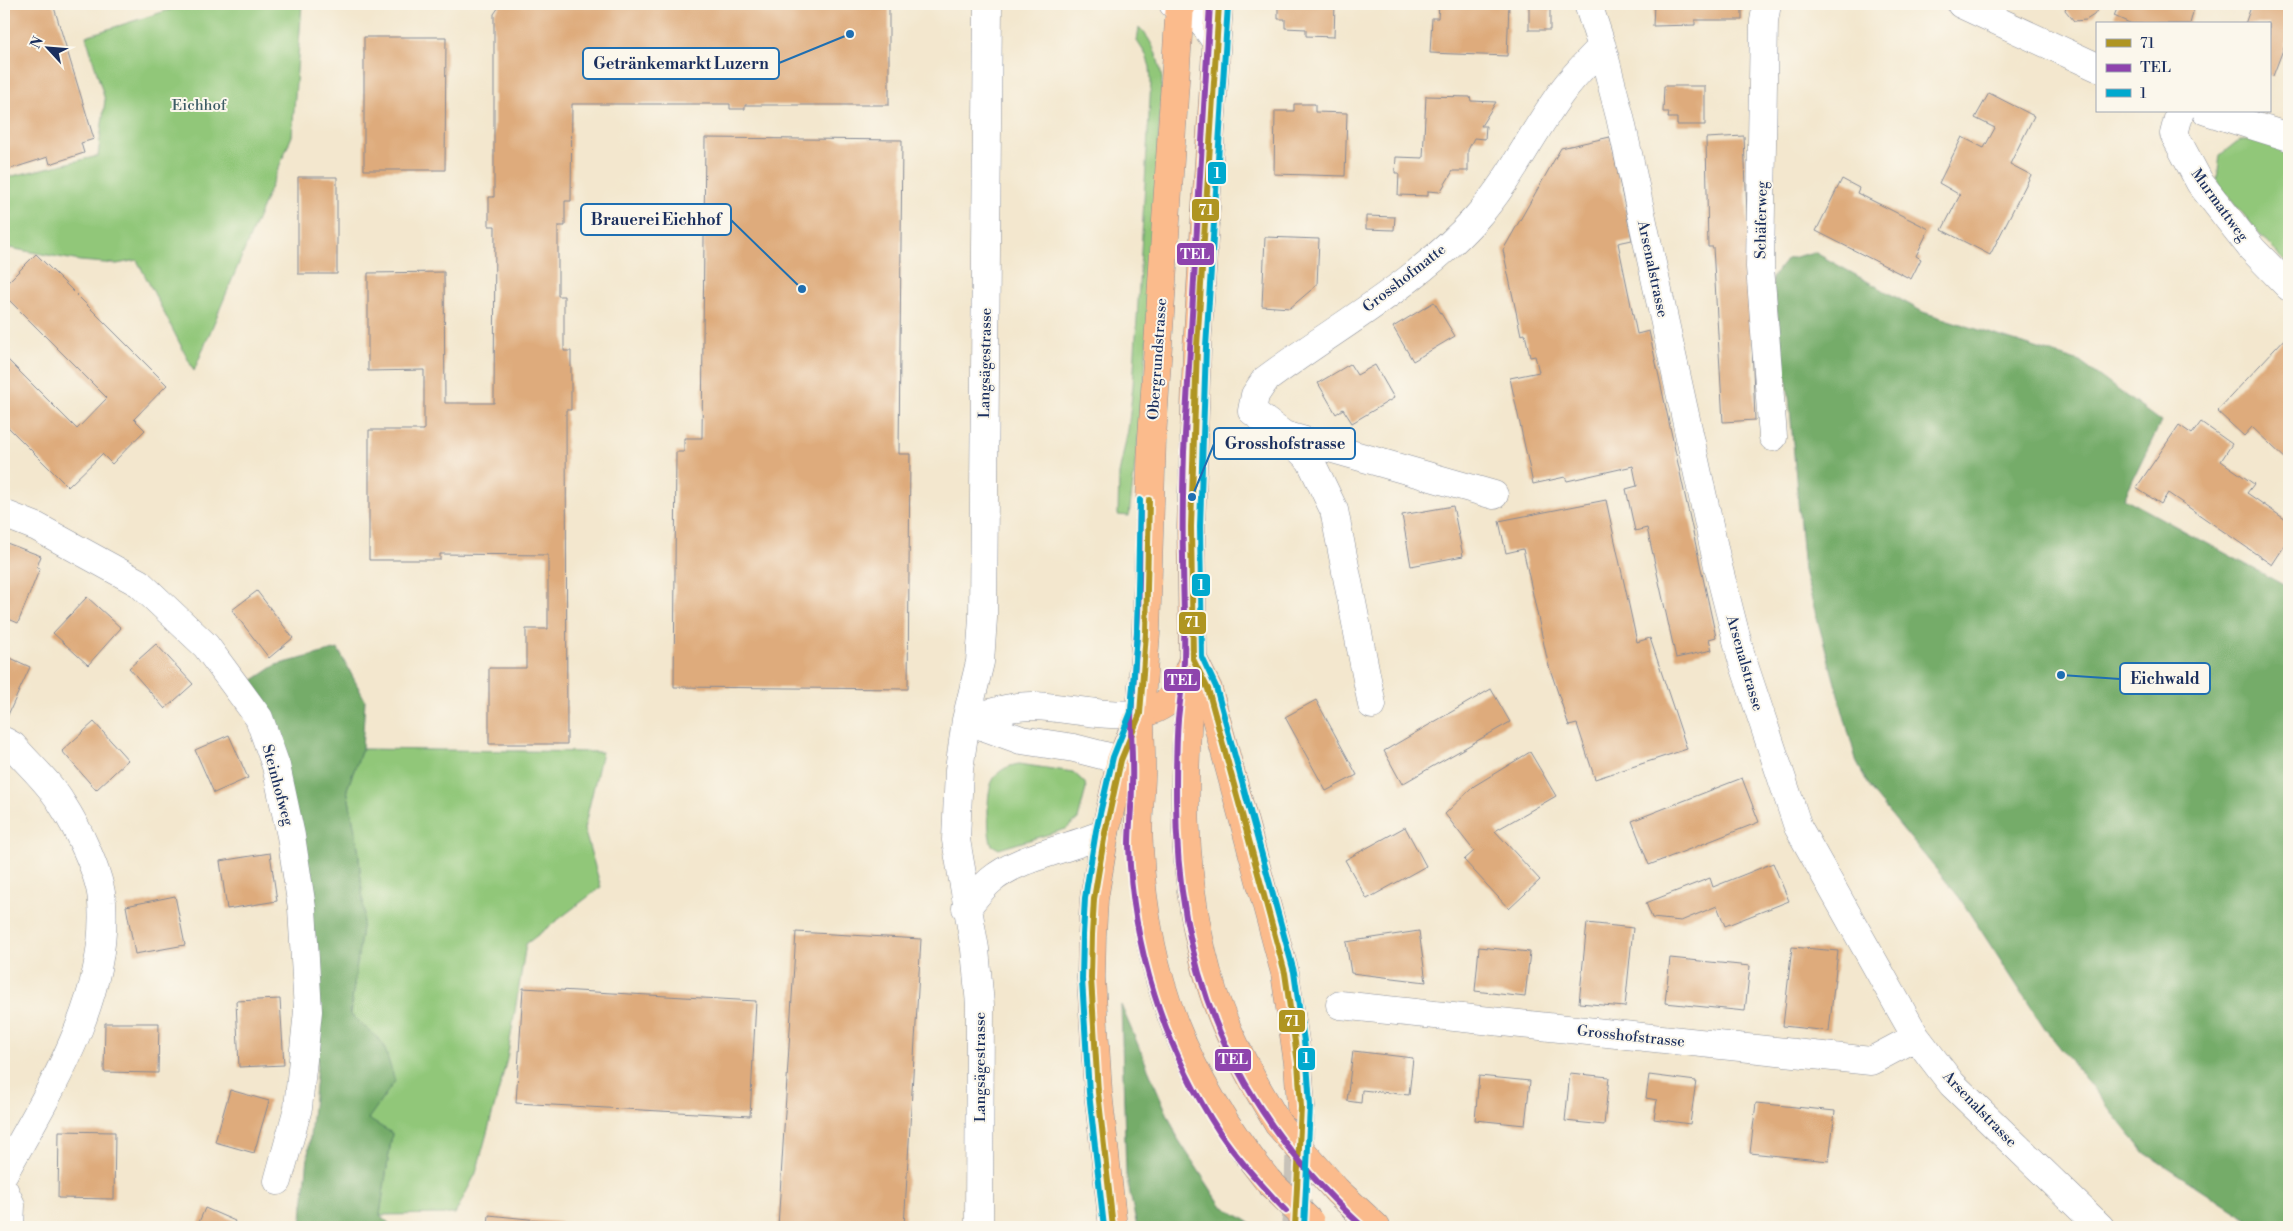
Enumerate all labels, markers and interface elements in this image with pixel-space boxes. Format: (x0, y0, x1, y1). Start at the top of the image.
north arrow (22, 22, 72, 72)
legend (2096, 22, 2270, 112)
text: N (27, 34, 48, 52)
text: 71 (2140, 34, 2155, 53)
callout: Getränkemarkt Luzern (583, 48, 779, 79)
text: Getränkemarkt Luzern (593, 54, 769, 74)
text: TEL (2140, 58, 2171, 77)
text: 1 (2140, 84, 2147, 103)
park label: Eichhof (172, 96, 227, 115)
line badge: 1 (1207, 161, 1227, 185)
text: 1 (1214, 165, 1221, 183)
street label: Murmattweg (2187, 165, 2253, 246)
street label: Schäferweg (1751, 181, 1772, 259)
line badge: 71 (1191, 198, 1220, 222)
text: 71 (1198, 202, 1214, 220)
callout: Brauerei Eichhof (581, 204, 731, 235)
text: Brauerei Eichhof (591, 210, 724, 230)
street label: Arsenalstrasse (1633, 218, 1672, 319)
street label: Grosshofmatte (1359, 240, 1450, 317)
line badge: TEL (1176, 242, 1215, 266)
text: TEL (1180, 246, 1210, 264)
street label: Obergrundstrasse (1144, 298, 1171, 421)
street label: Langsägestrasse (975, 308, 996, 418)
callout: Grosshofstrasse (1214, 428, 1355, 459)
text: Grosshofstrasse (1225, 434, 1346, 454)
line badge: 1 (1191, 573, 1211, 597)
text: 1 (1198, 577, 1205, 595)
line badge: 71 (1178, 611, 1207, 635)
street label: Arsenalstrasse (1722, 612, 1767, 713)
text: 71 (1184, 614, 1200, 632)
callout: Eichwald (2120, 663, 2210, 694)
line badge: TEL (1163, 668, 1201, 692)
text: Eichwald (2130, 669, 2200, 689)
text: TEL (1167, 672, 1197, 690)
street label: Steinhofweg (258, 742, 298, 828)
line badge: 71 (1278, 1009, 1306, 1033)
street label: Langsägestrasse (971, 1012, 990, 1122)
text: 71 (1284, 1013, 1300, 1031)
street label: Grosshofstrasse (1576, 1021, 1686, 1052)
line badge: 1 (1297, 1047, 1316, 1071)
line badge: TEL (1214, 1048, 1252, 1072)
text: 1 (1303, 1050, 1310, 1068)
text: TEL (1218, 1051, 1248, 1069)
street label: Arsenalstrasse (1938, 1067, 2021, 1151)

